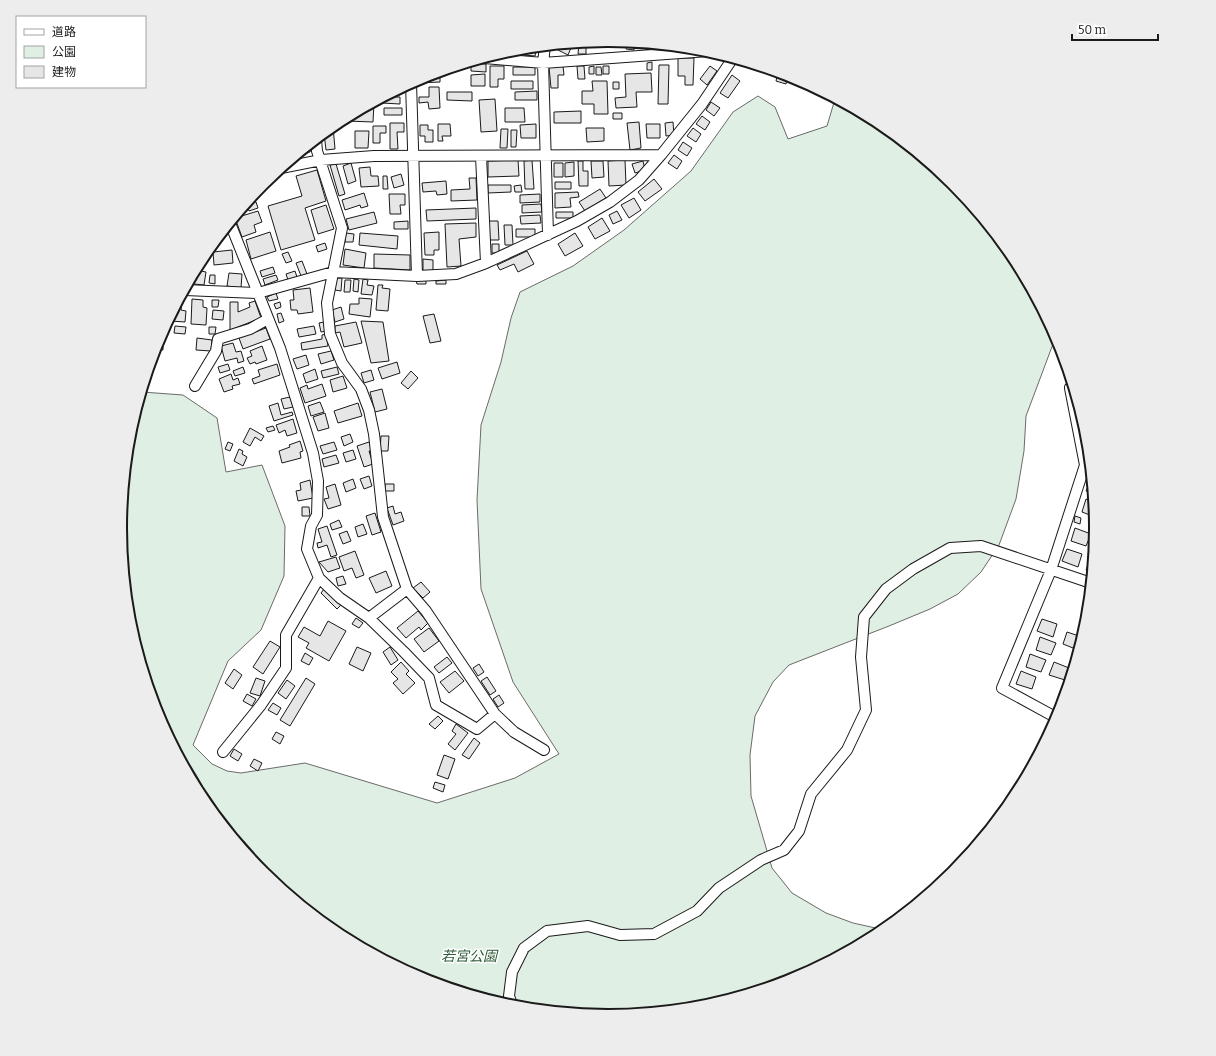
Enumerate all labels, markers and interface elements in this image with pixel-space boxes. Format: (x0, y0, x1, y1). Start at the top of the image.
legend (16, 16, 146, 88)
scale bar (1072, 16, 1158, 42)
text: 50 m (1078, 23, 1107, 37)
text: 道路 (52, 25, 76, 39)
text: 公園 (52, 45, 76, 59)
text: 建物 (52, 65, 76, 79)
park label: 若宮公園 (441, 948, 499, 965)

